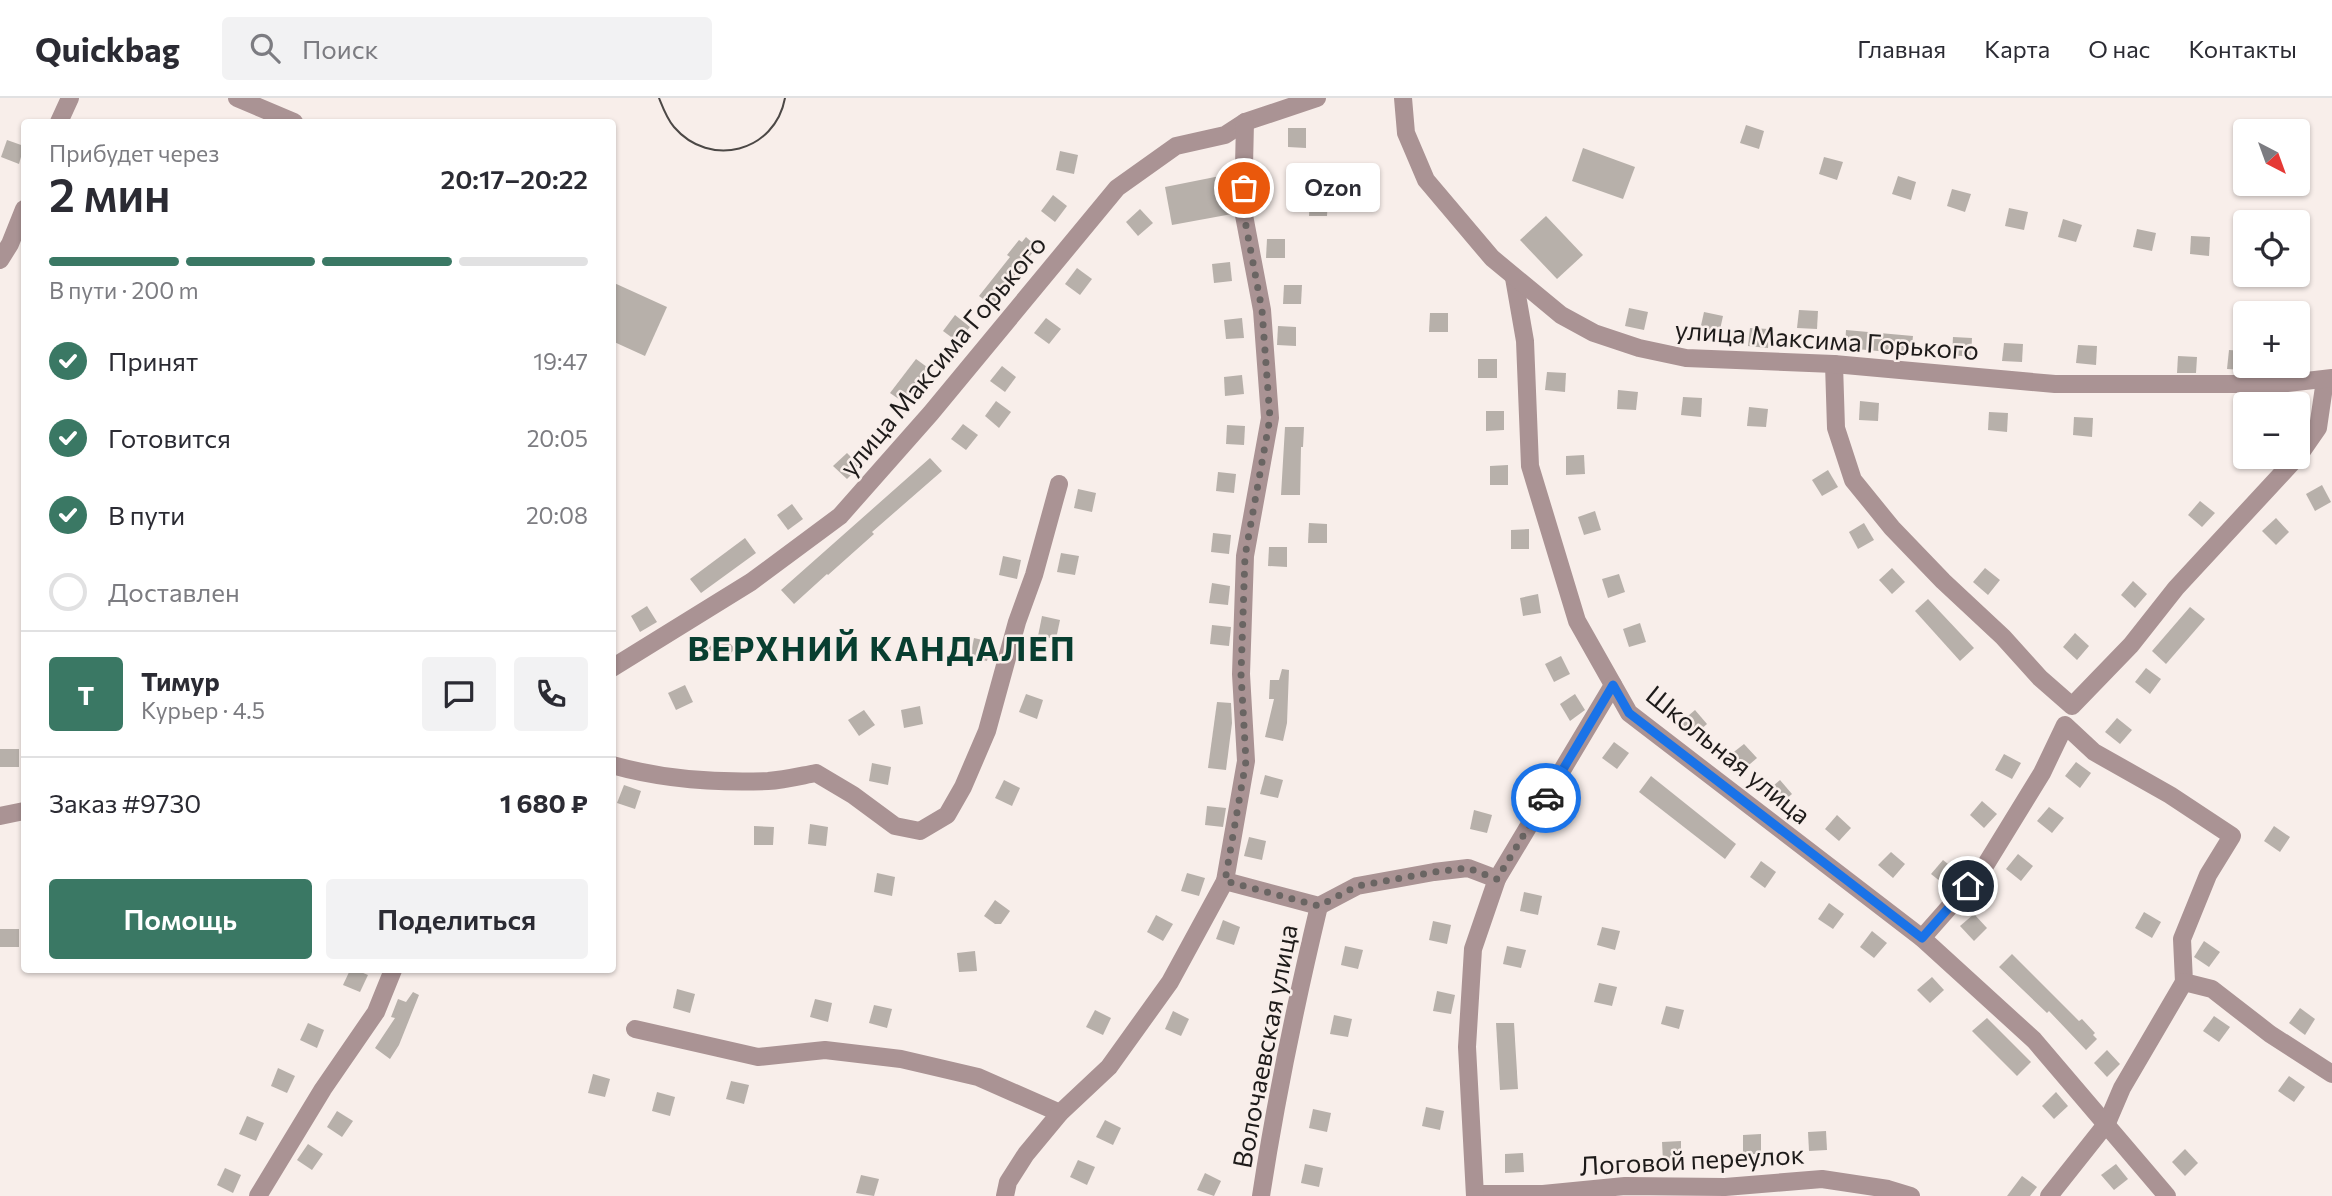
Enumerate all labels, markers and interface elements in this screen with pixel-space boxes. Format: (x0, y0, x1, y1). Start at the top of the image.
search box (222, 17, 712, 80)
text: Quickbag (35, 28, 180, 69)
icon: search (246, 29, 284, 67)
text: Поиск (302, 33, 379, 64)
text: Главная (1857, 34, 1946, 63)
text: Карта (1984, 34, 2050, 63)
text: О нас (2088, 34, 2150, 63)
text: Контакты (2188, 34, 2297, 63)
north arrow (2233, 119, 2310, 196)
map controls (2233, 119, 2310, 469)
text: Прибудет через (49, 139, 219, 167)
pin (1214, 158, 1274, 218)
text: 20:17–20:22 (441, 163, 588, 194)
callout: Ozon (1286, 164, 1380, 212)
text: 2 мин (49, 165, 171, 221)
icon: bag (1225, 169, 1263, 207)
text: Ozon (1304, 173, 1362, 201)
button: locate (2233, 210, 2310, 287)
street label: улица Максима Горького (832, 228, 1052, 482)
text: В пути · 200 m (49, 276, 199, 304)
button: + (2233, 301, 2310, 378)
street label: улица Максима Горького (1674, 313, 1980, 365)
icon: check (49, 342, 87, 380)
text: Принят (108, 345, 198, 376)
text: 19:47 (533, 347, 588, 375)
button: − (2233, 392, 2310, 469)
icon: check (49, 419, 87, 457)
text: Готовится (108, 422, 231, 453)
text: 20:05 (527, 424, 588, 452)
icon: check (49, 496, 87, 534)
text: В пути (108, 499, 185, 530)
text: 20:08 (526, 501, 588, 529)
text: Доставлен (108, 576, 240, 607)
district label: ВЕРХНИЙ КАНДАЛЕП (687, 627, 1077, 668)
button: chat (422, 657, 496, 731)
button: phone (514, 657, 588, 731)
text: Тимур (141, 665, 220, 696)
street label: Школьная улица (1641, 678, 1817, 830)
text: Т (78, 679, 94, 710)
text: Курьер · 4.5 (141, 696, 265, 724)
courier (1511, 763, 1581, 833)
icon: car (1527, 779, 1565, 817)
text: Заказ #9730 (49, 787, 201, 818)
text: 1 680 ₽ (500, 787, 588, 818)
pin (1938, 856, 1998, 916)
icon: home (1949, 867, 1987, 905)
button: Помощь (49, 879, 312, 959)
button: Поделиться (326, 879, 588, 959)
street label: Волочаевская улица (1225, 922, 1303, 1170)
street label: Логовой переулок (1579, 1138, 1805, 1180)

